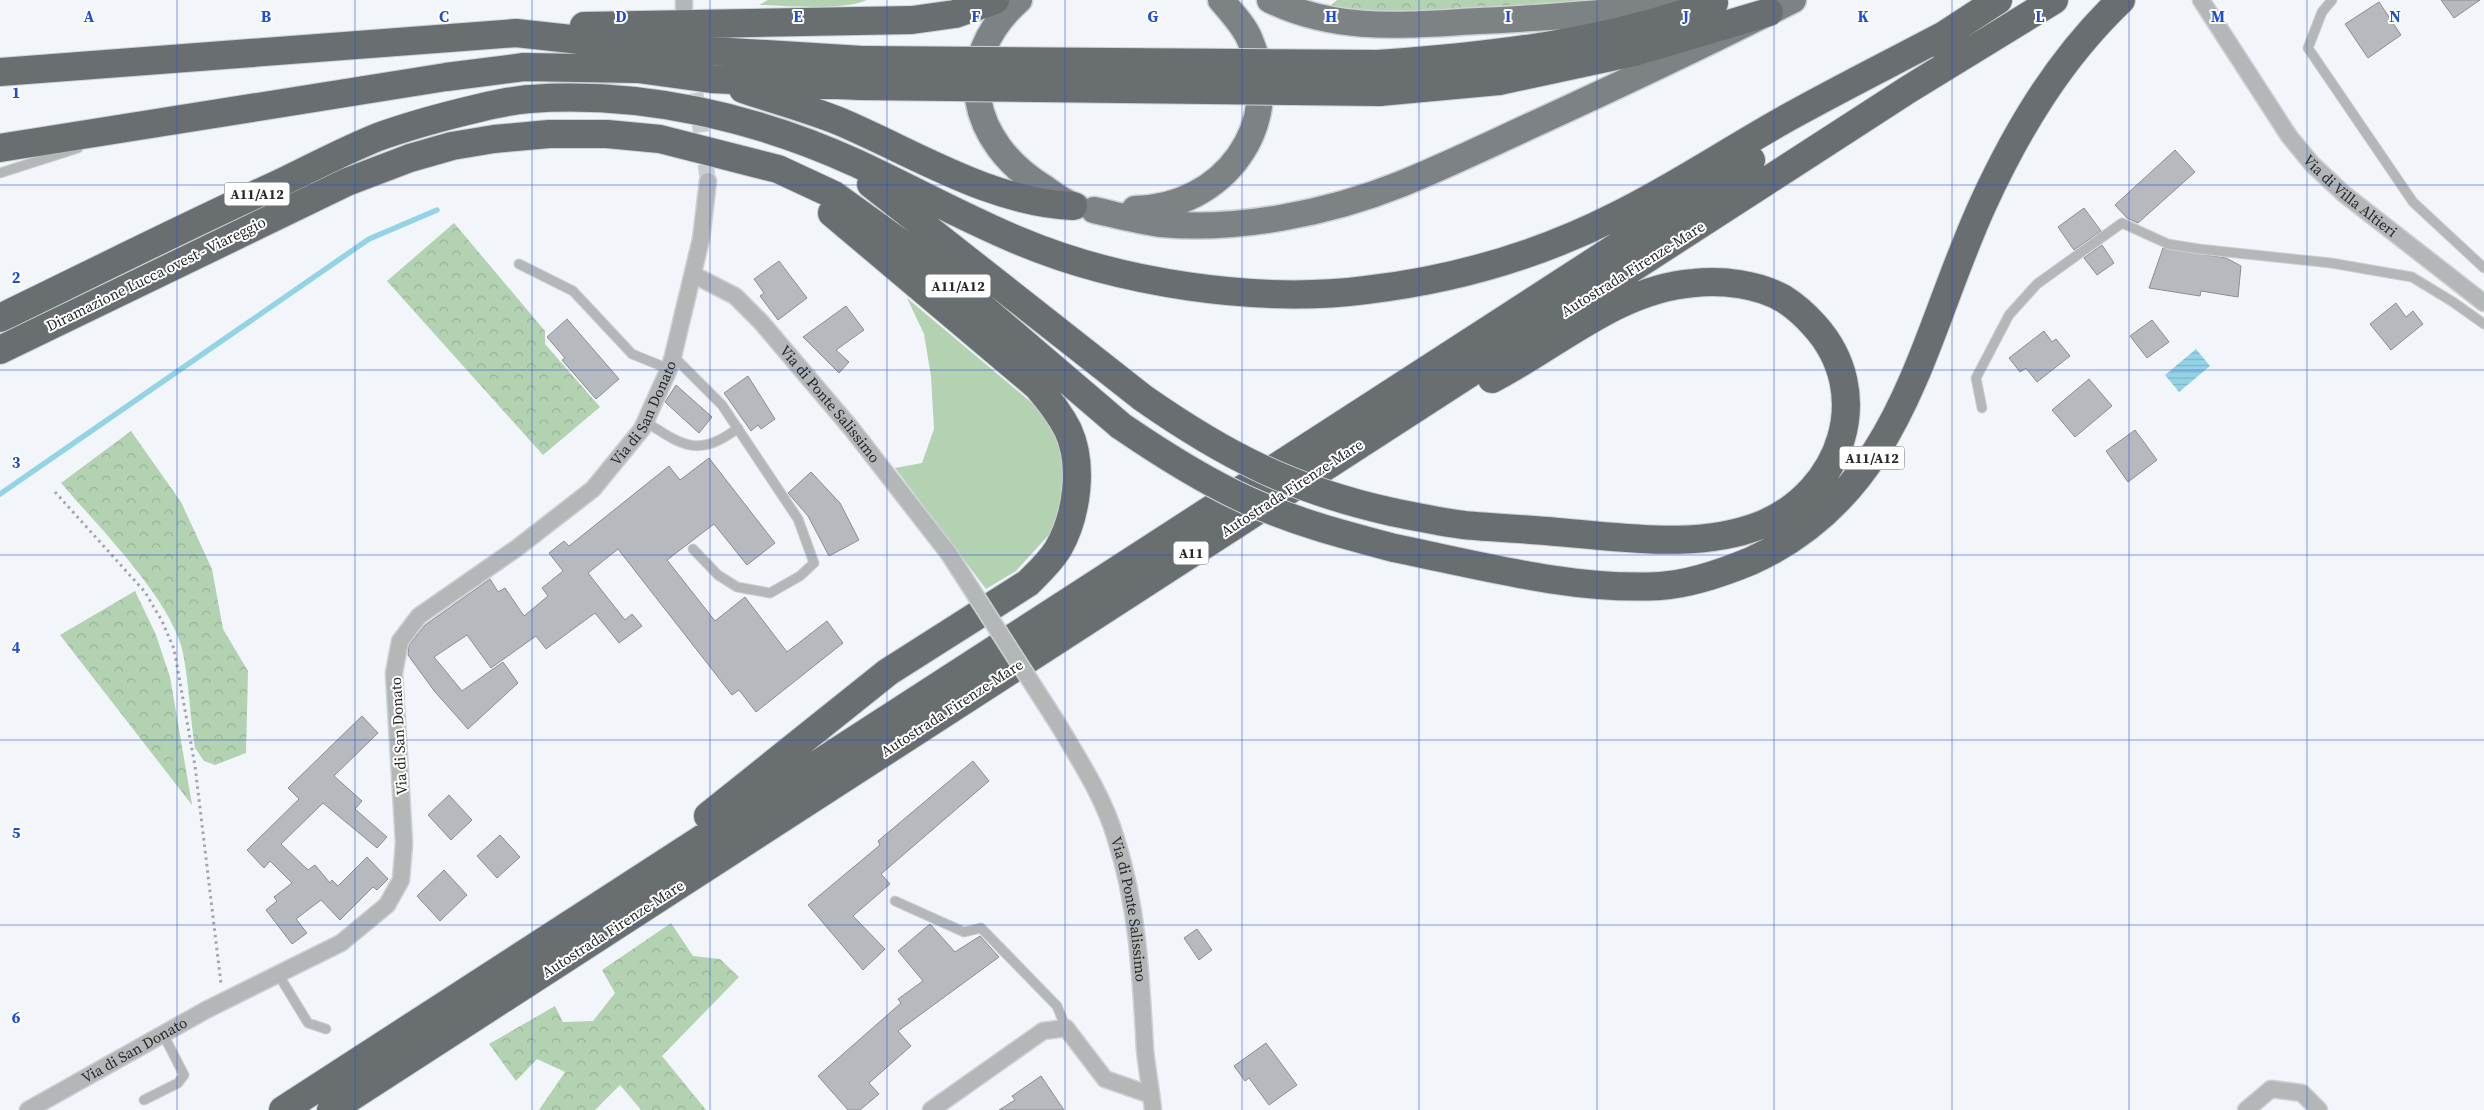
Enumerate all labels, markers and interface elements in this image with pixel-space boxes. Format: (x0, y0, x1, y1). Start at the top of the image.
text: A (84, 5, 95, 27)
text: B (261, 5, 272, 27)
text: C (439, 5, 449, 27)
text: D (615, 5, 627, 27)
text: E (793, 5, 803, 27)
text: F (971, 5, 981, 27)
text: G (1148, 5, 1159, 27)
text: H (1325, 5, 1337, 27)
text: I (1505, 5, 1511, 27)
text: J (1682, 5, 1689, 27)
text: K (1857, 5, 1869, 27)
text: L (2035, 5, 2045, 27)
text: M (2211, 5, 2225, 27)
text: N (2389, 5, 2401, 27)
text: 1 (12, 81, 20, 103)
street label: Via di Villa Altieri (2298, 150, 2402, 242)
road number: A11/A12 (224, 182, 290, 205)
street label: Diramazione Lucca ovest - Viareggio (42, 211, 269, 336)
street label: Autostrada Firenze-Mare (1557, 216, 1709, 321)
text: 2 (12, 266, 21, 288)
road number: A11/A12 (926, 274, 990, 298)
street label: Via di Ponte Salissimo (775, 340, 885, 467)
street label: Via di San Donato (605, 358, 681, 470)
street label: Autostrada Firenze-Mare (1216, 433, 1367, 542)
road number: A11/A12 (1840, 446, 1904, 469)
text: 3 (12, 451, 21, 473)
road number: A11 (1174, 542, 1208, 564)
text: 4 (12, 636, 21, 658)
street label: Autostrada Firenze-Mare (876, 653, 1027, 762)
street label: Via di San Donato (385, 676, 412, 796)
text: 5 (12, 821, 21, 843)
street label: Via di Ponte Salissimo (1106, 834, 1152, 983)
street label: Autostrada Firenze-Mare (537, 874, 688, 983)
text: 6 (12, 1006, 21, 1028)
street label: Via di San Donato (77, 1012, 191, 1088)

